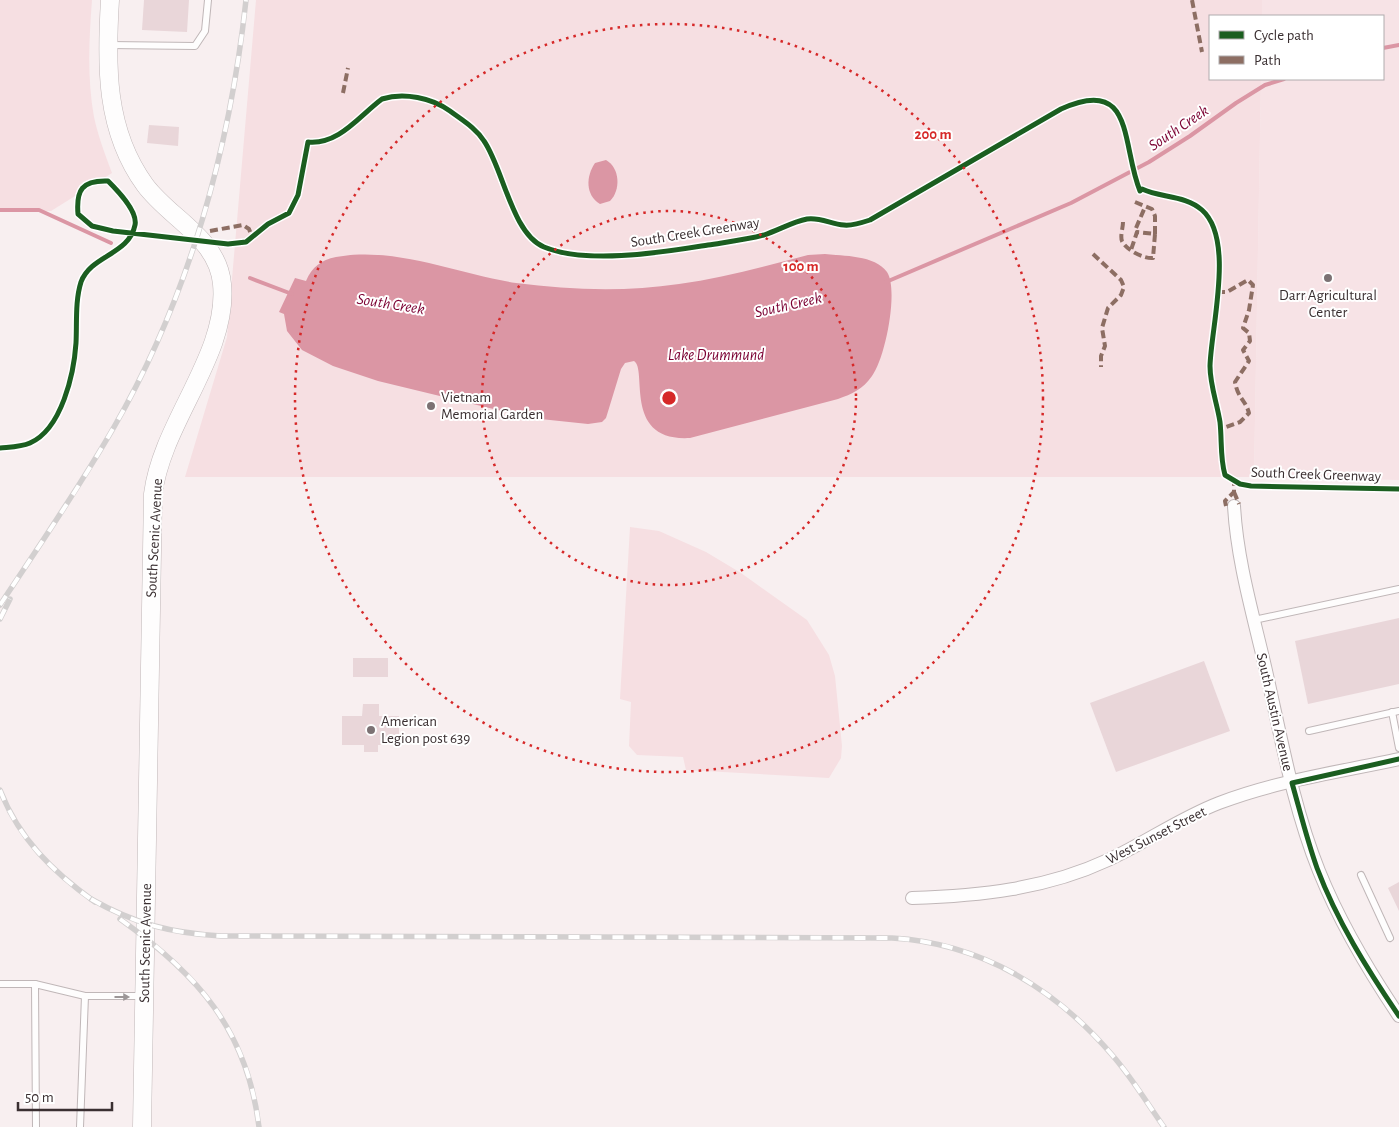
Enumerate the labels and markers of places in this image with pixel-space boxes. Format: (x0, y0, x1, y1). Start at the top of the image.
marker: Darr Agricultural Center (1322, 272, 1334, 284)
place label: Darr Agricultural Center (1279, 288, 1377, 320)
centre of rings (660, 389, 678, 407)
place label: Vietnam Memorial Garden (441, 390, 543, 422)
marker: Vietnam Memorial Garden (425, 400, 437, 412)
place label: American Legion post 639 (381, 714, 470, 746)
marker: American Legion post 639 (365, 724, 377, 736)

